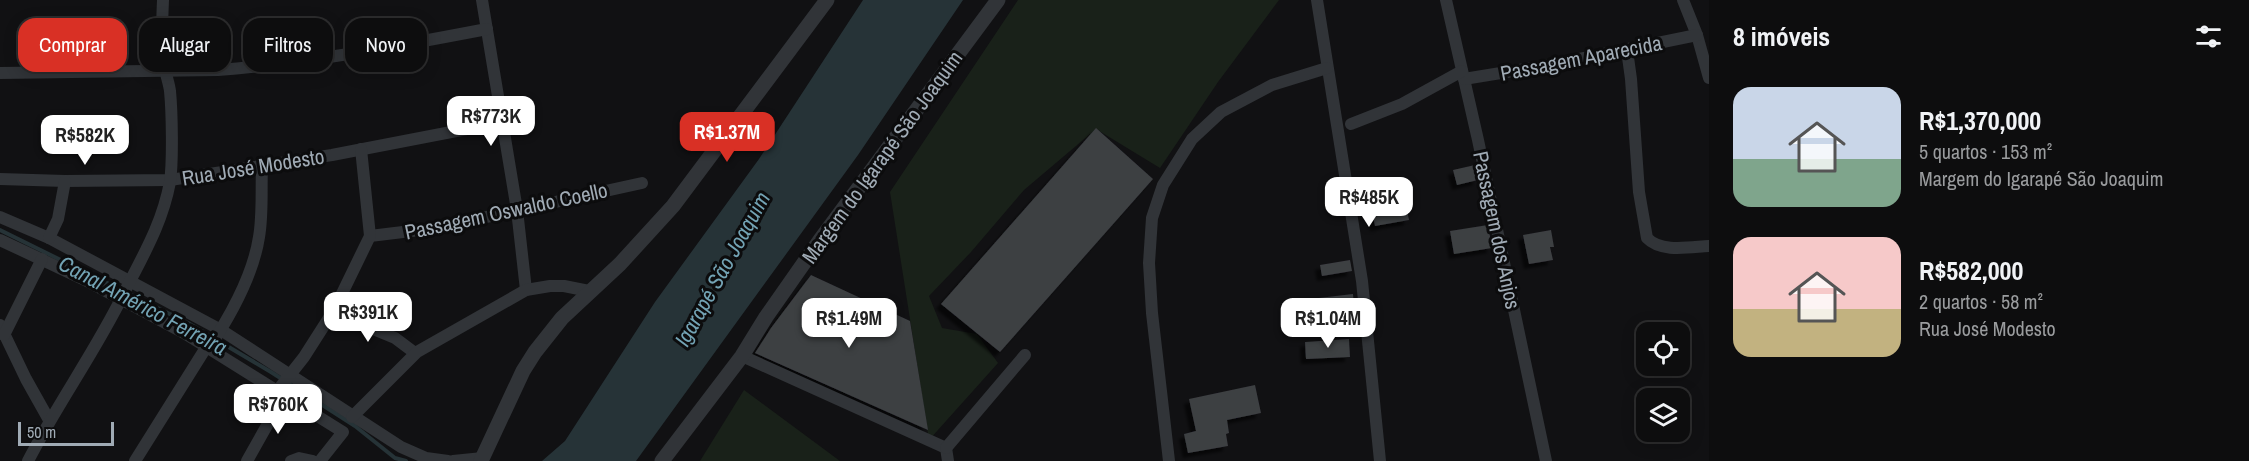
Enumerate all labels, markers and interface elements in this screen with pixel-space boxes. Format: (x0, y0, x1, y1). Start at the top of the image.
chip: Comprar (18, 18, 127, 72)
chip: Alugar (139, 18, 231, 72)
chip: Filtros (243, 18, 333, 72)
chip: Novo (345, 18, 427, 72)
text: 8 imóveis (1733, 19, 1830, 54)
icon: filters (2192, 20, 2225, 53)
street label: Passagem Aparecida (1498, 28, 1665, 88)
street label: Margem do Igarapé São Joaquim (795, 45, 969, 269)
pin: R$773K (442, 96, 540, 147)
text: R$773K (461, 102, 521, 129)
text: R$1,370,000 (1919, 103, 2041, 138)
icon: home (1781, 111, 1853, 183)
pin: R$1.37M (672, 112, 782, 163)
pin: R$582K (36, 115, 134, 166)
text: R$1.37M (694, 118, 760, 145)
text: R$582K (55, 121, 115, 148)
text: 5 quartos · 153 m² (1919, 138, 2052, 165)
street label: Rua José Modesto (180, 141, 326, 193)
street label: Passagem dos Anjos (1466, 148, 1528, 312)
text: Margem do Igarapé São Joaquim (1919, 165, 2163, 192)
street label: Passagem Oswaldo Coello (402, 175, 610, 247)
pin: R$485K (1320, 177, 1418, 228)
text: R$485K (1339, 183, 1399, 210)
water label: Igarapé São Joaquim (667, 186, 777, 352)
water label: Canal Américo Ferreira (54, 248, 232, 362)
text: R$582,000 (1919, 253, 2023, 288)
icon: home (1781, 261, 1853, 333)
text: 2 quartos · 58 m² (1919, 288, 2043, 315)
pin: R$391K (319, 292, 417, 343)
text: R$391K (338, 298, 398, 325)
pin: R$1.49M (794, 298, 904, 349)
pin: R$1.04M (1273, 298, 1383, 349)
text: R$1.49M (816, 304, 882, 331)
text: R$1.04M (1295, 304, 1361, 331)
text: Rua José Modesto (1919, 315, 2056, 342)
map controls (1636, 322, 1690, 442)
button: locate (1636, 322, 1690, 376)
pin: R$760K (229, 384, 327, 435)
button: layers (1636, 388, 1690, 442)
text: R$760K (248, 390, 308, 417)
scale bar (18, 419, 114, 446)
text: 50 m (27, 421, 56, 443)

